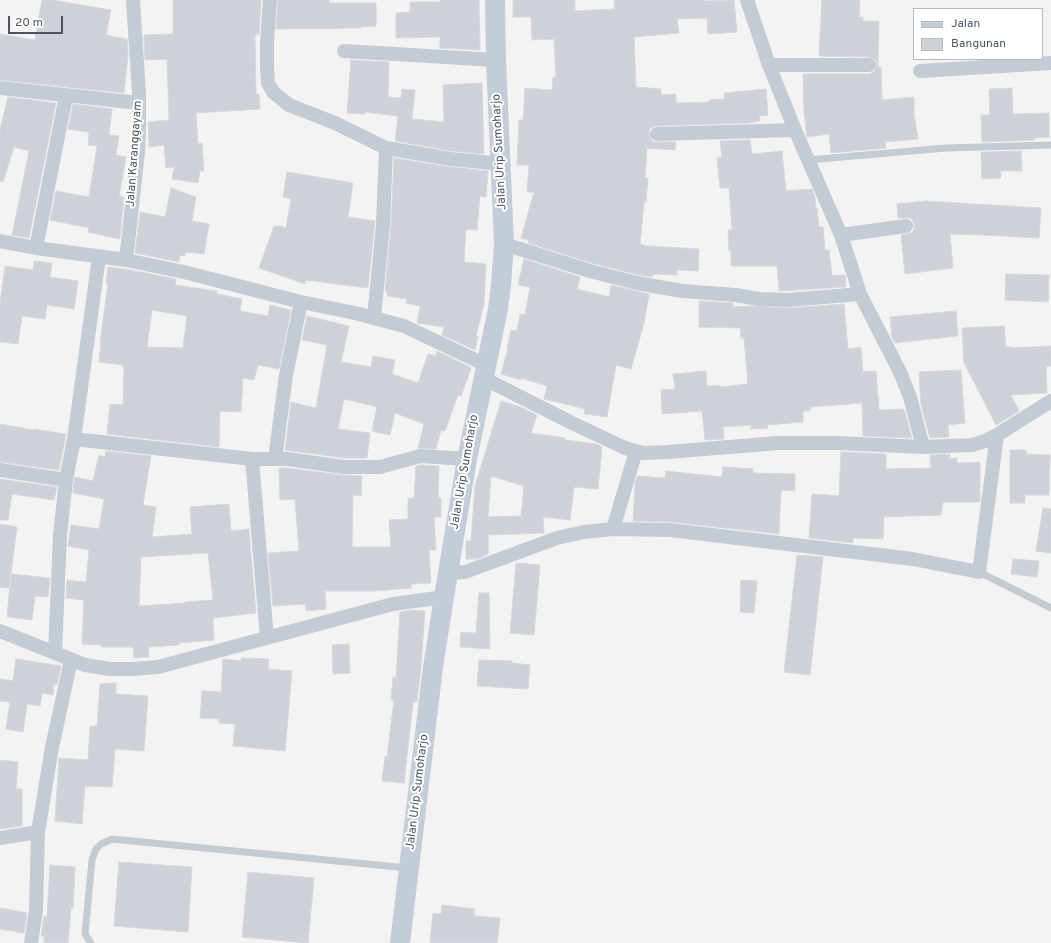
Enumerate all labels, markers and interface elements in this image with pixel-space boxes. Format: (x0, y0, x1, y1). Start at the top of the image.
scale bar (10, 8, 65, 34)
legend (913, 8, 1043, 60)
text: 20 m (15, 15, 43, 31)
text: Jalan (951, 16, 980, 32)
text: Bangunan (951, 36, 1006, 52)
street label: Jalan Urip Sumoharjo (490, 94, 510, 210)
street label: Jalan Karanggayam (124, 100, 146, 208)
street label: Jalan Urip Sumoharjo (448, 413, 482, 531)
street label: Jalan Urip Sumoharjo (404, 733, 432, 851)

